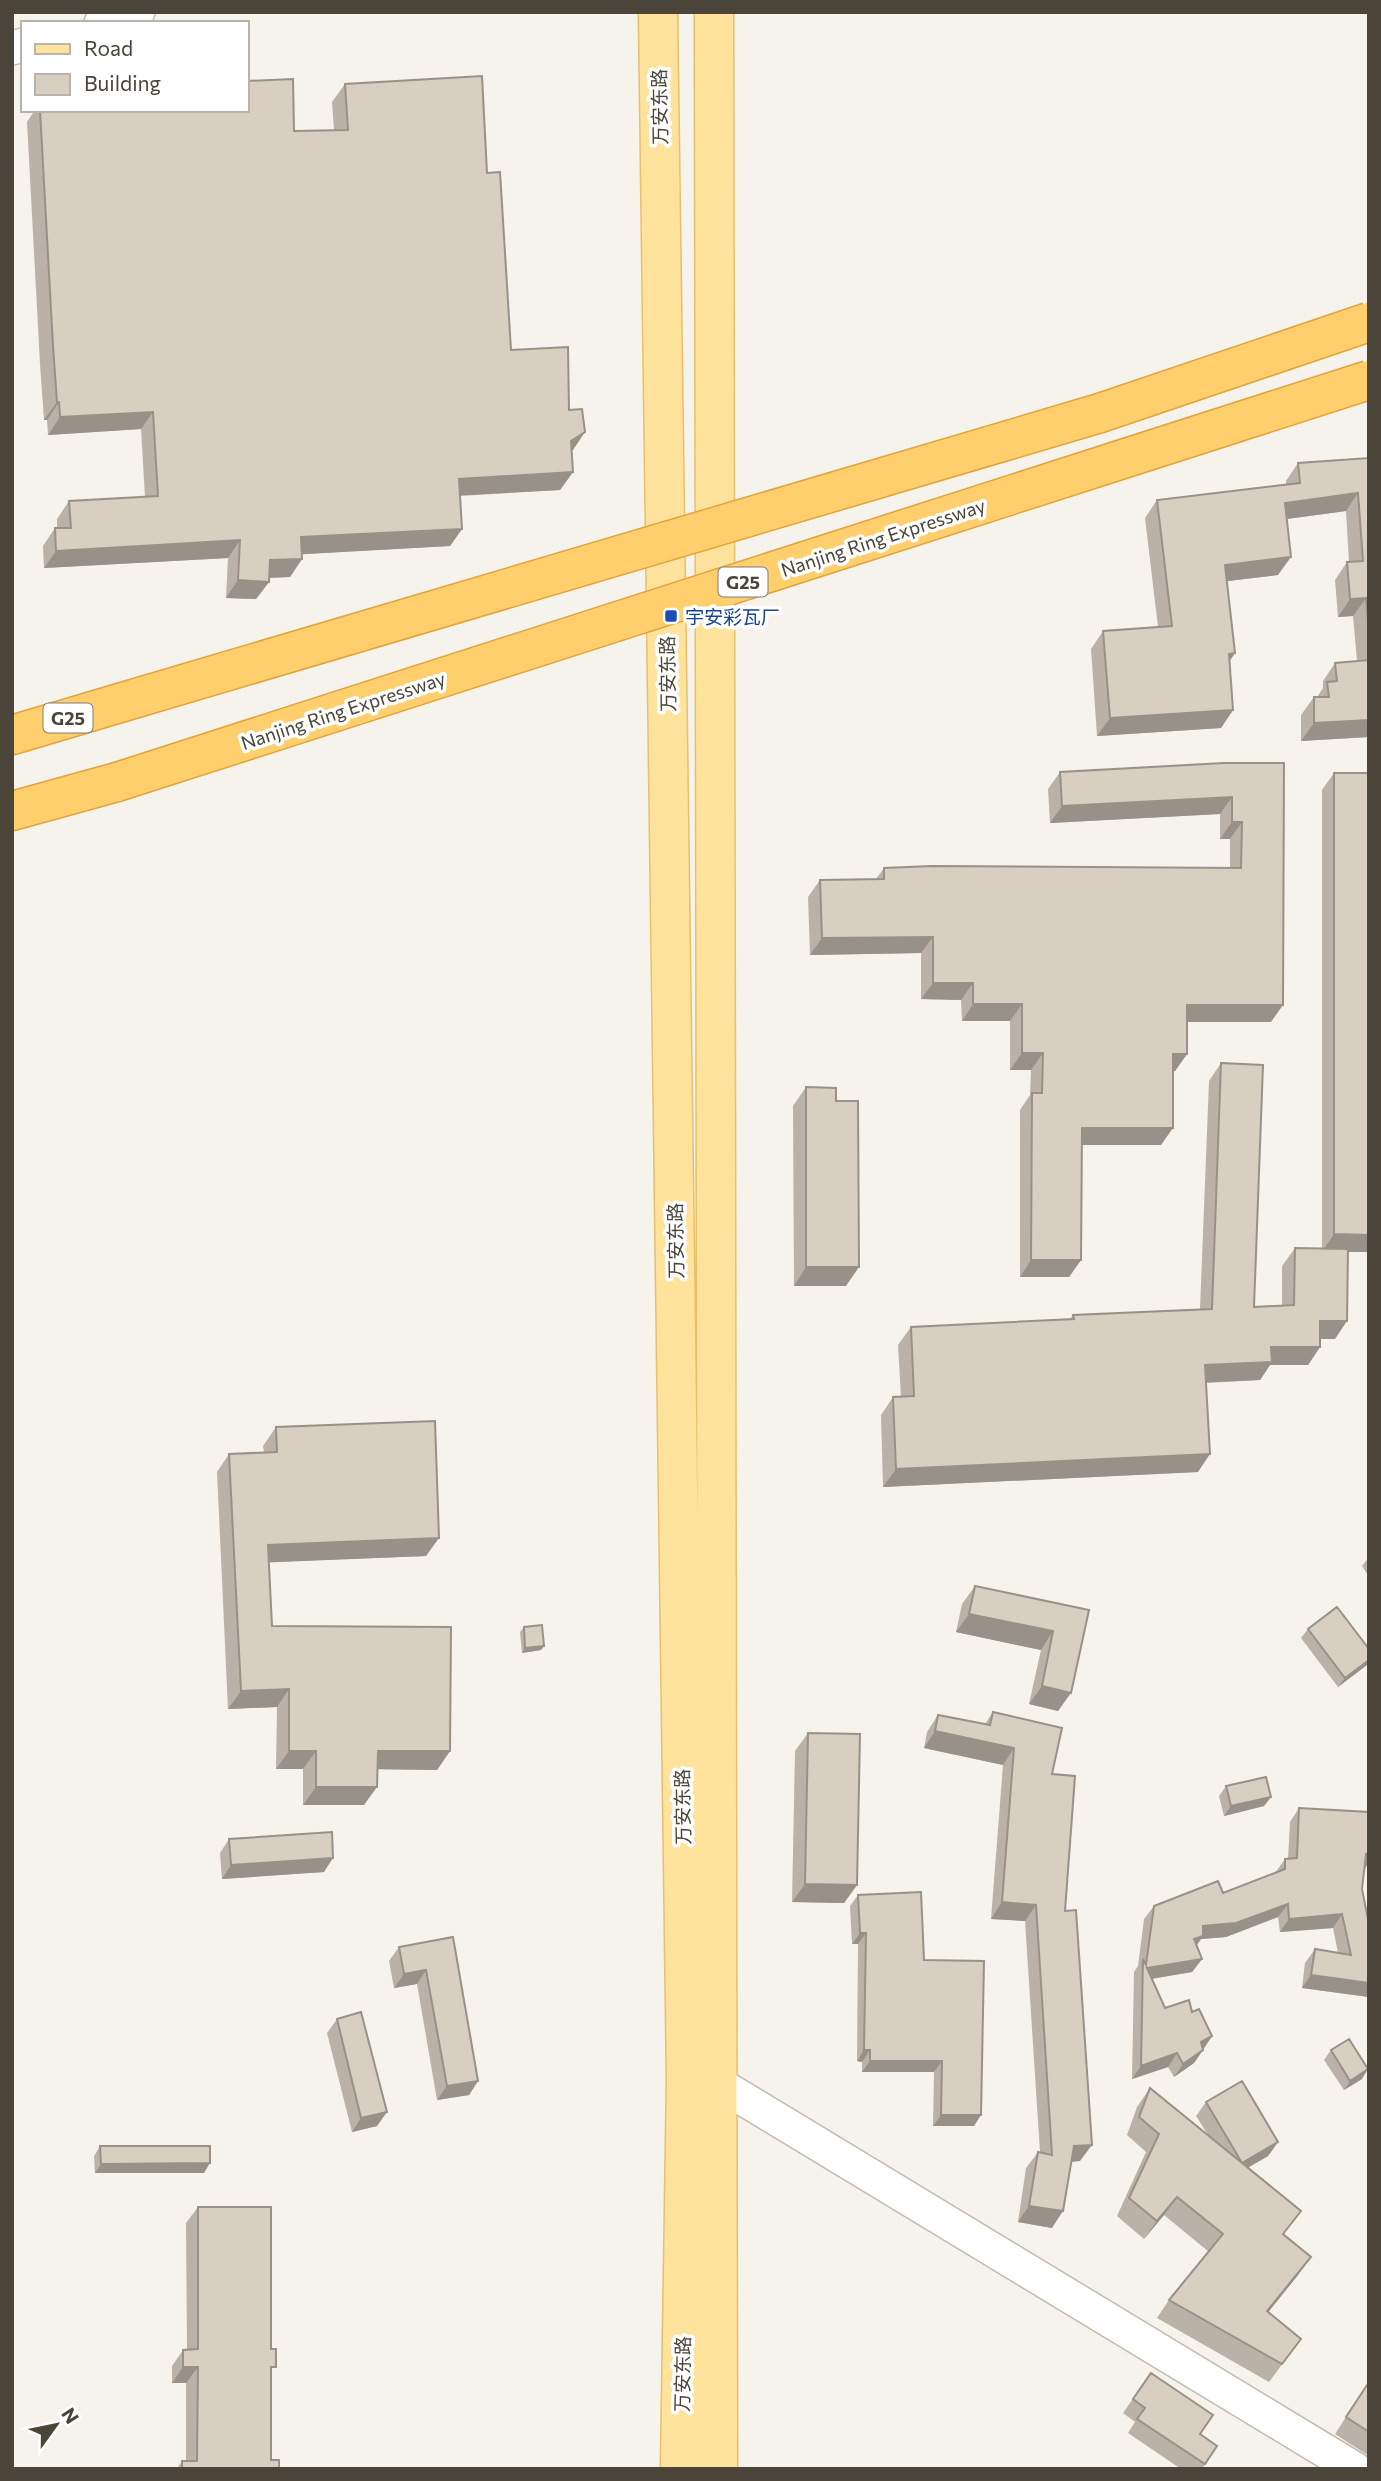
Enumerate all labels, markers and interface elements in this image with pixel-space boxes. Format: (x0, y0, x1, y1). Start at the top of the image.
legend (21, 21, 248, 112)
text: Road (84, 35, 133, 60)
street label: 万安东路 (647, 69, 671, 145)
text: Building (84, 70, 161, 95)
street label: Nanjing Ring Expressway (778, 493, 988, 581)
road number: G25 (718, 568, 768, 596)
place label: 宇安彩瓦厂 (685, 605, 780, 628)
marker: 宇安彩瓦厂 (663, 608, 679, 624)
street label: 万安东路 (655, 636, 679, 712)
street label: Nanjing Ring Expressway (238, 666, 448, 754)
road number: G25 (43, 704, 92, 732)
street label: 万安东路 (663, 1203, 687, 1279)
street label: 万安东路 (670, 1769, 694, 1845)
street label: 万安东路 (670, 2336, 694, 2412)
north arrow (21, 2390, 91, 2460)
text: N (57, 2403, 84, 2428)

